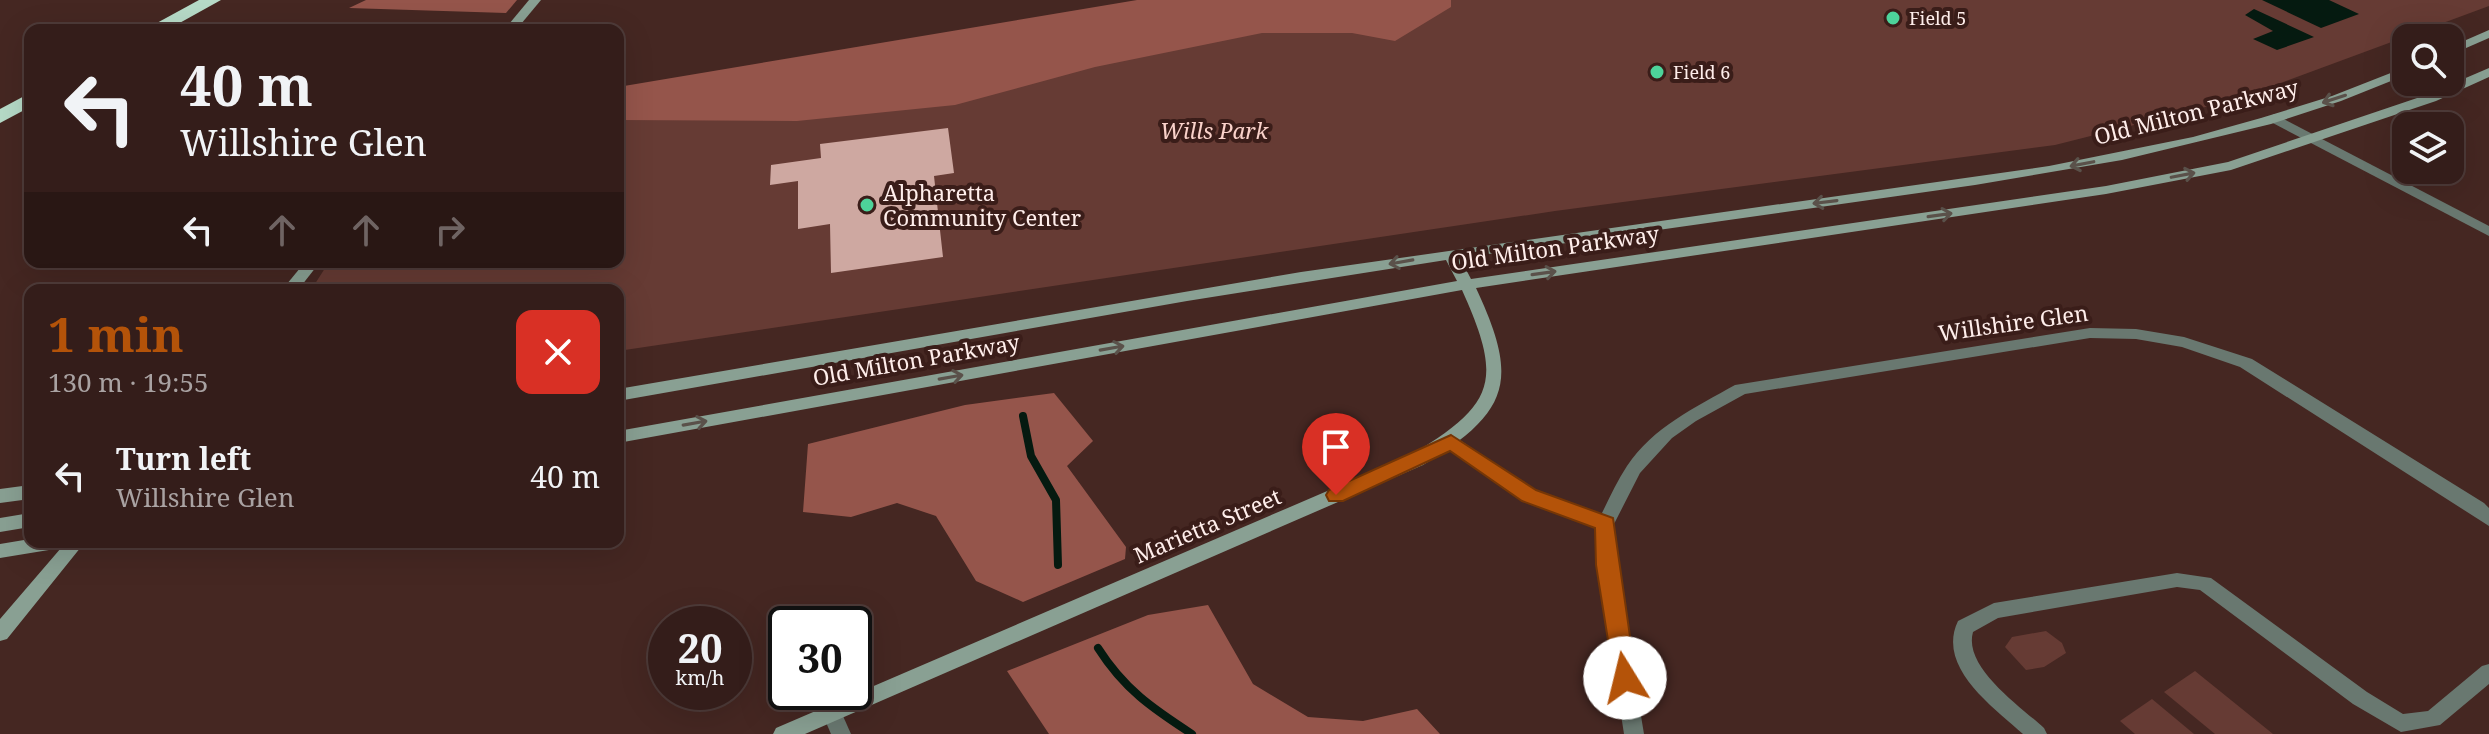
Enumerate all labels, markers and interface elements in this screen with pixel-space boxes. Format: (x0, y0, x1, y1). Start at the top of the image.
place label: Field 5 (1909, 6, 1966, 30)
marker: Field 5 (1884, 9, 1902, 27)
map controls (2392, 24, 2464, 184)
button: search (2392, 24, 2464, 96)
text: 40 m (180, 46, 313, 122)
icon: left (48, 56, 152, 160)
place label: Field 6 (1673, 60, 1730, 84)
marker: Field 6 (1648, 63, 1666, 81)
street label: Old Milton Parkway (2091, 71, 2302, 151)
one-way arrow (2321, 92, 2347, 107)
button: layers (2392, 112, 2464, 184)
park label: Wills Park (1160, 115, 1270, 145)
text: Willshire Glen (180, 118, 427, 167)
one-way arrow (2070, 158, 2095, 173)
one-way arrow (2170, 167, 2196, 182)
place label: Alpharetta Community Center (883, 177, 1082, 232)
one-way arrow (1812, 194, 1839, 209)
marker: Alpharetta Community Center (858, 196, 876, 214)
one-way arrow (1927, 207, 1952, 222)
icon: left (176, 208, 220, 252)
icon: ahead (260, 208, 304, 252)
icon: ahead (344, 208, 388, 252)
icon: right (428, 208, 472, 252)
street label: Old Milton Parkway (1449, 217, 1661, 276)
one-way arrow (1389, 255, 1414, 270)
one-way arrow (1531, 265, 1556, 280)
street label: Willshire Glen (1936, 297, 2090, 347)
text: 1 min (48, 301, 184, 366)
button: close (516, 310, 600, 394)
street label: Old Milton Parkway (810, 326, 1022, 392)
one-way arrow (1099, 339, 1124, 354)
text: 130 m · 19:55 (48, 364, 209, 400)
one-way arrow (937, 369, 963, 384)
pin (1302, 413, 1370, 495)
one-way arrow (682, 415, 707, 430)
icon: arrive (1314, 425, 1358, 469)
text: Turn left (116, 438, 251, 479)
icon: left (48, 454, 92, 498)
text: 40 m (530, 456, 600, 497)
text: Willshire Glen (116, 479, 294, 515)
street label: Marietta Street (1129, 480, 1285, 570)
speed limit sign: 30 (768, 606, 872, 710)
text: 20 (677, 620, 723, 675)
position arrow (1583, 636, 1667, 720)
text: km/h (675, 664, 725, 691)

